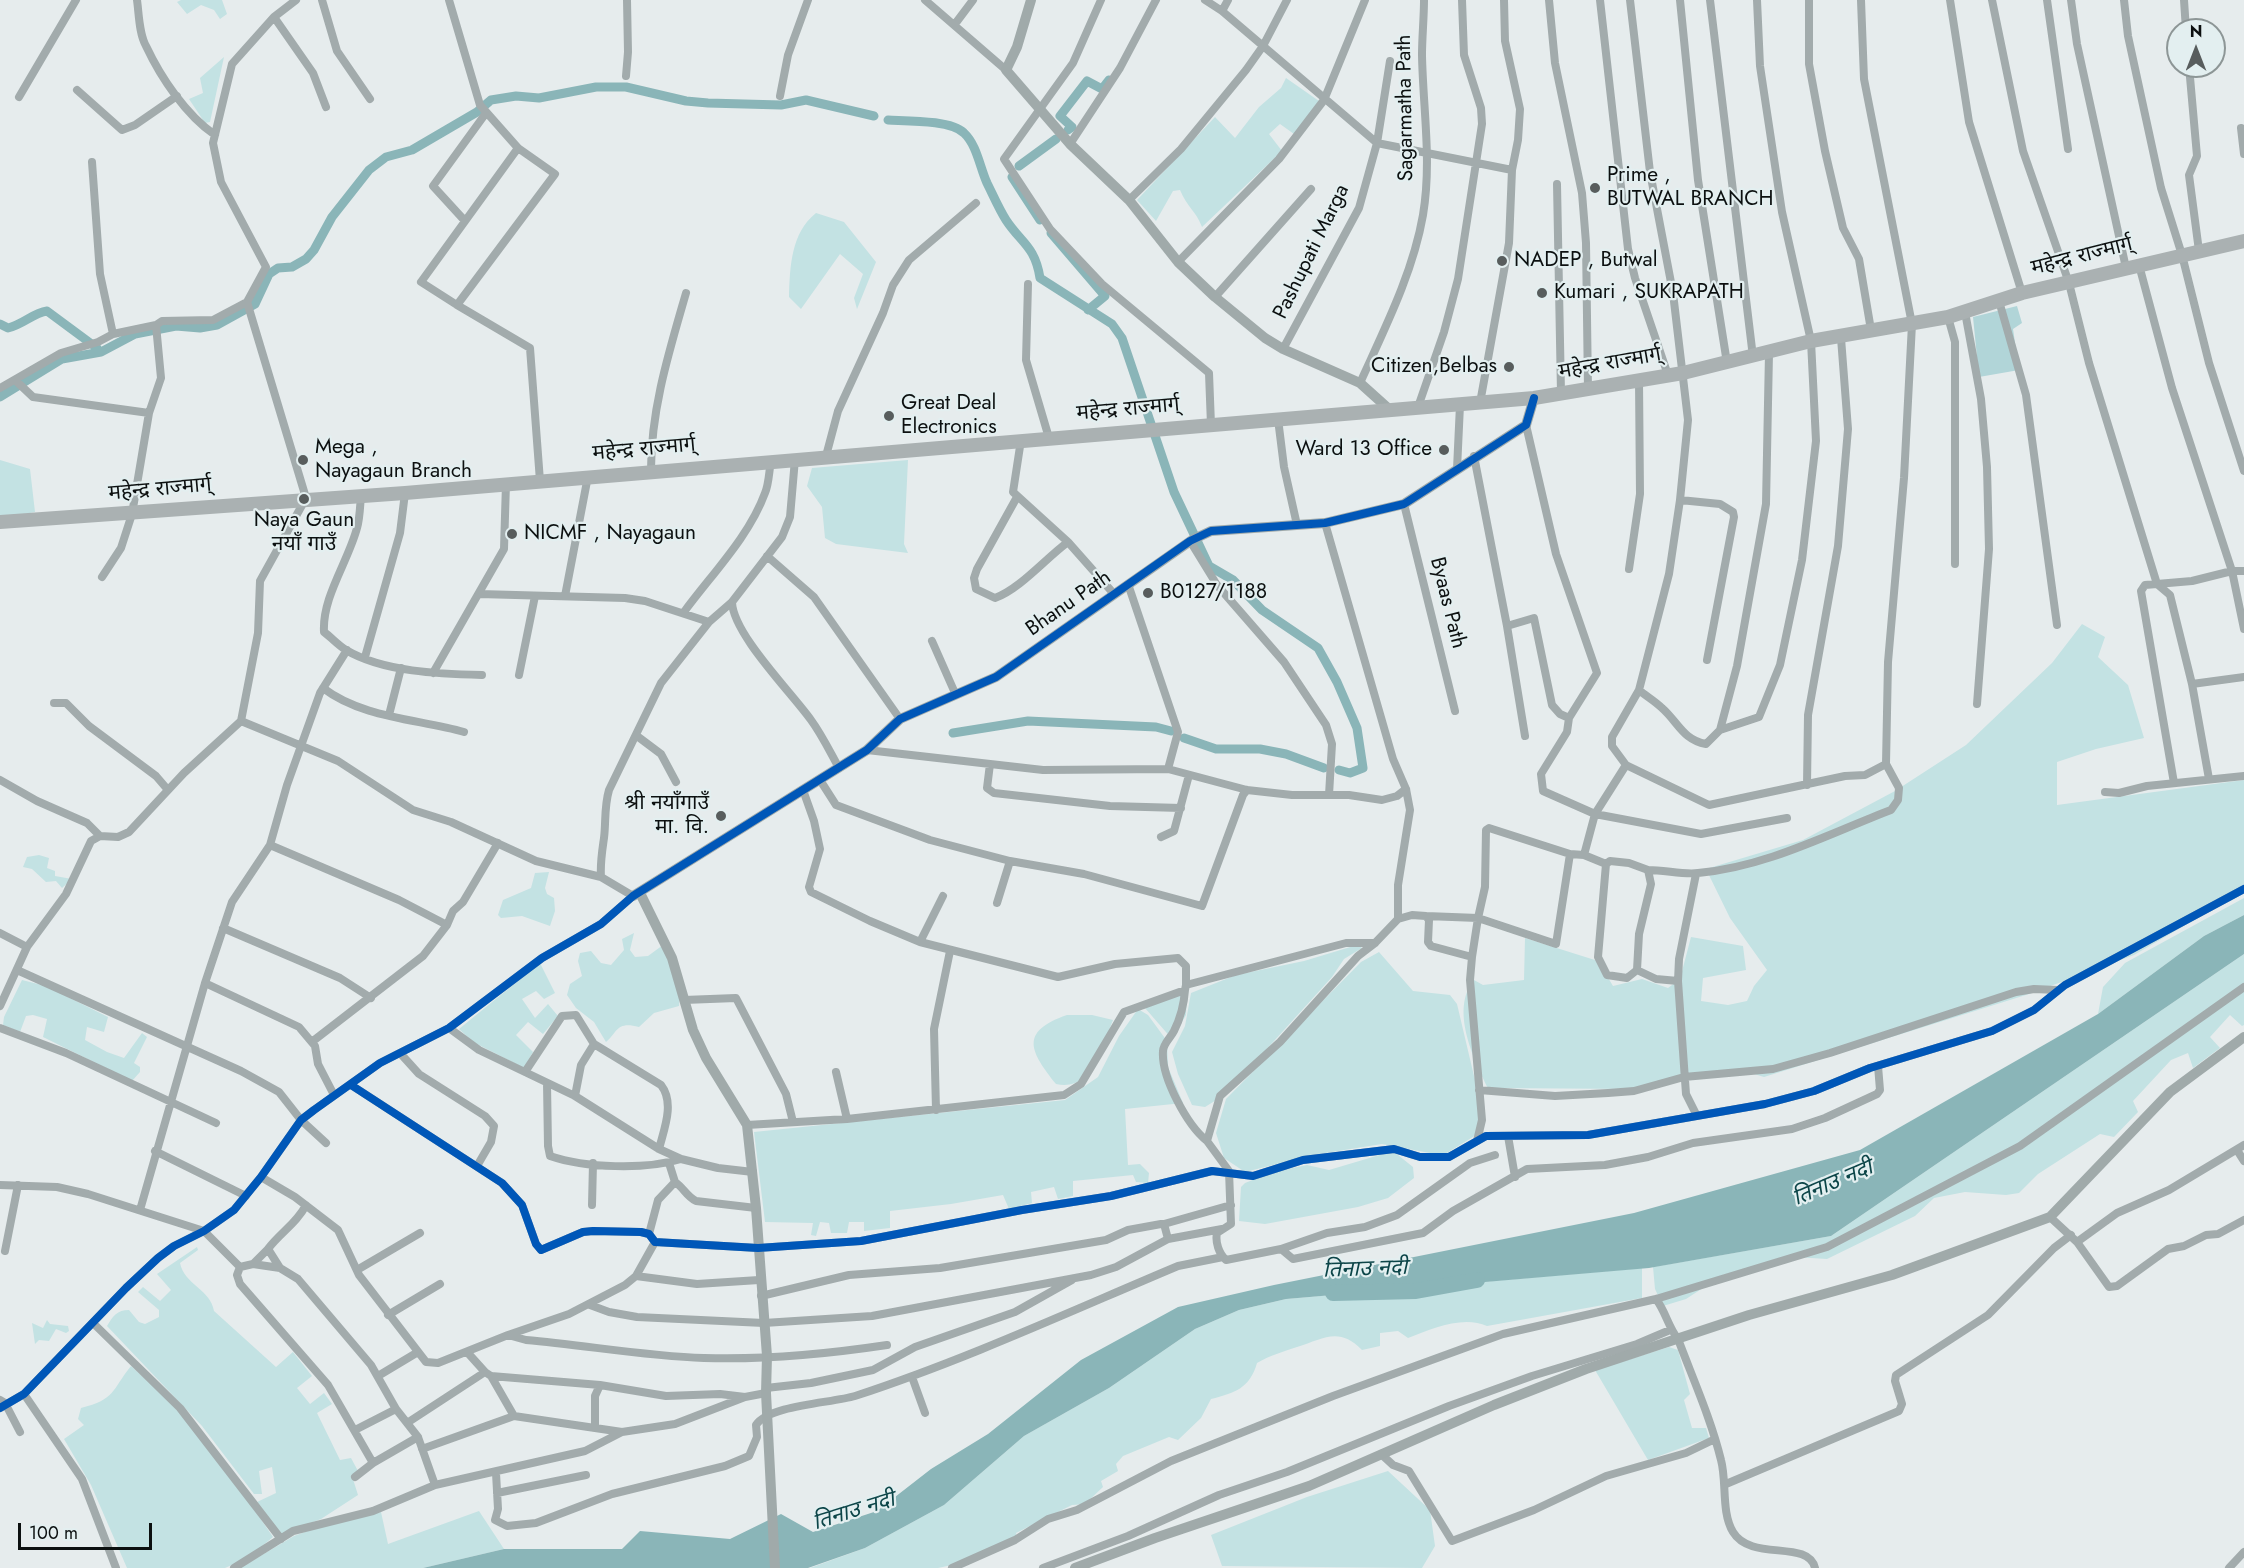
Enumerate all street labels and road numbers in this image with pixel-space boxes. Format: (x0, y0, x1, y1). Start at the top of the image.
street label: Sagarmatha Path (1392, 34, 1420, 182)
street label: Pashupati Marga (1269, 181, 1355, 323)
street label: महेन्द्र राज्मार्ग् (2029, 232, 2135, 282)
street label: महेन्द्र राज्मार्ग् (1557, 343, 1663, 385)
street label: महेन्द्र राज्मार्ग् (1075, 393, 1181, 427)
street label: महेन्द्र राज्मार्ग् (591, 433, 697, 467)
street label: महेन्द्र राज्मार्ग् (107, 473, 213, 507)
street label: Byaas Path (1424, 555, 1470, 651)
street label: Bhanu Path (1022, 566, 1116, 642)

